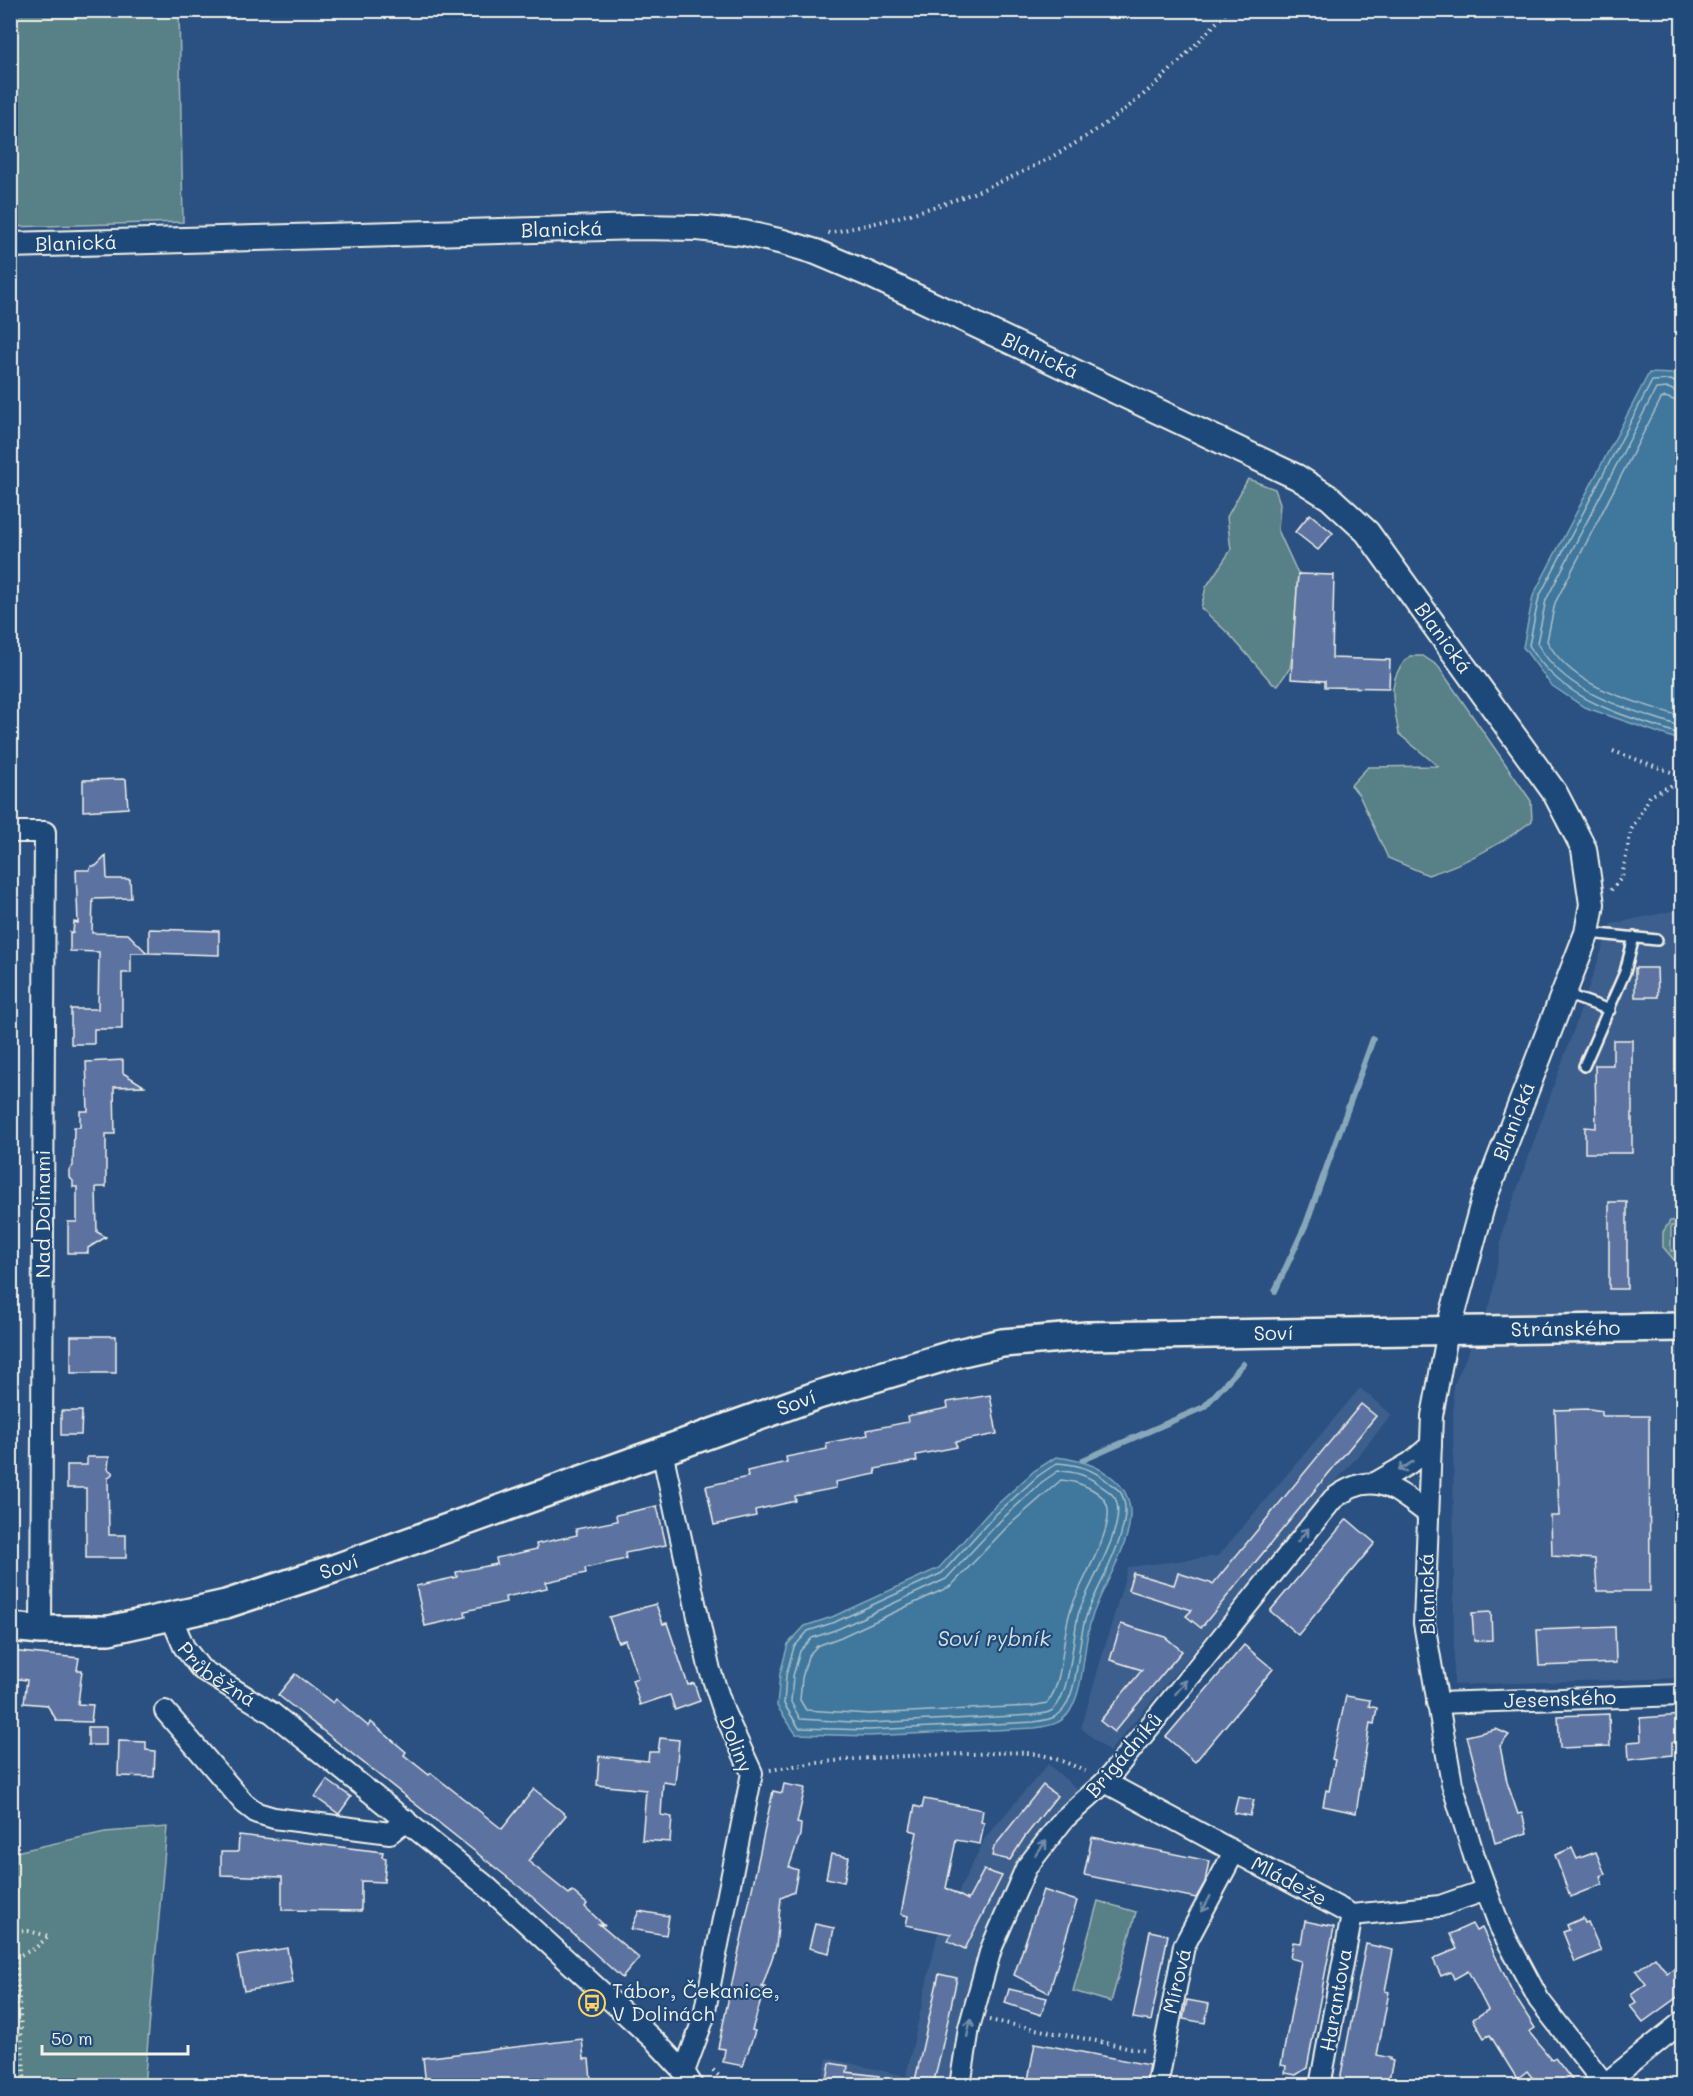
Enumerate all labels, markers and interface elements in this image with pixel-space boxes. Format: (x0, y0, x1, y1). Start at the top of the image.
street label: Blanická (520, 214, 603, 242)
street label: Blanická (35, 228, 117, 256)
street label: Blanická (998, 325, 1083, 384)
street label: Blanická (1410, 596, 1479, 678)
street label: Blanická (1486, 1078, 1540, 1164)
street label: Nad Dolinami (29, 1150, 55, 1278)
street label: Stránského (1511, 1314, 1621, 1342)
street label: Soví (1253, 1319, 1294, 1345)
street label: Soví (773, 1383, 819, 1421)
one-way arrow (1398, 1460, 1414, 1472)
one-way arrow (1296, 1528, 1310, 1543)
street label: Soví (316, 1547, 362, 1585)
street label: Blanická (1412, 1553, 1440, 1635)
water label: Soví rybník (938, 1624, 1051, 1651)
street label: Průběžná (173, 1636, 261, 1712)
one-way arrow (1175, 1679, 1188, 1695)
street label: Jesenského (1503, 1683, 1617, 1713)
street label: Brigádníků (1079, 1706, 1167, 1802)
street label: Doliny (714, 1712, 760, 1775)
one-way arrow (1035, 1841, 1048, 1857)
street label: Mládeže (1247, 1849, 1332, 1911)
one-way arrow (1200, 1895, 1212, 1912)
street label: Mírová (1156, 1946, 1196, 2016)
street label: Harantova (1313, 1946, 1357, 2053)
place label: Tábor, Čekanice, V Dolinách (612, 1977, 780, 2026)
bus stop icon: Tábor, Čekanice, V Dolinách (577, 1988, 607, 2018)
scale bar (42, 2018, 188, 2056)
one-way arrow (964, 2019, 975, 2038)
text: 50 m (51, 2026, 93, 2050)

